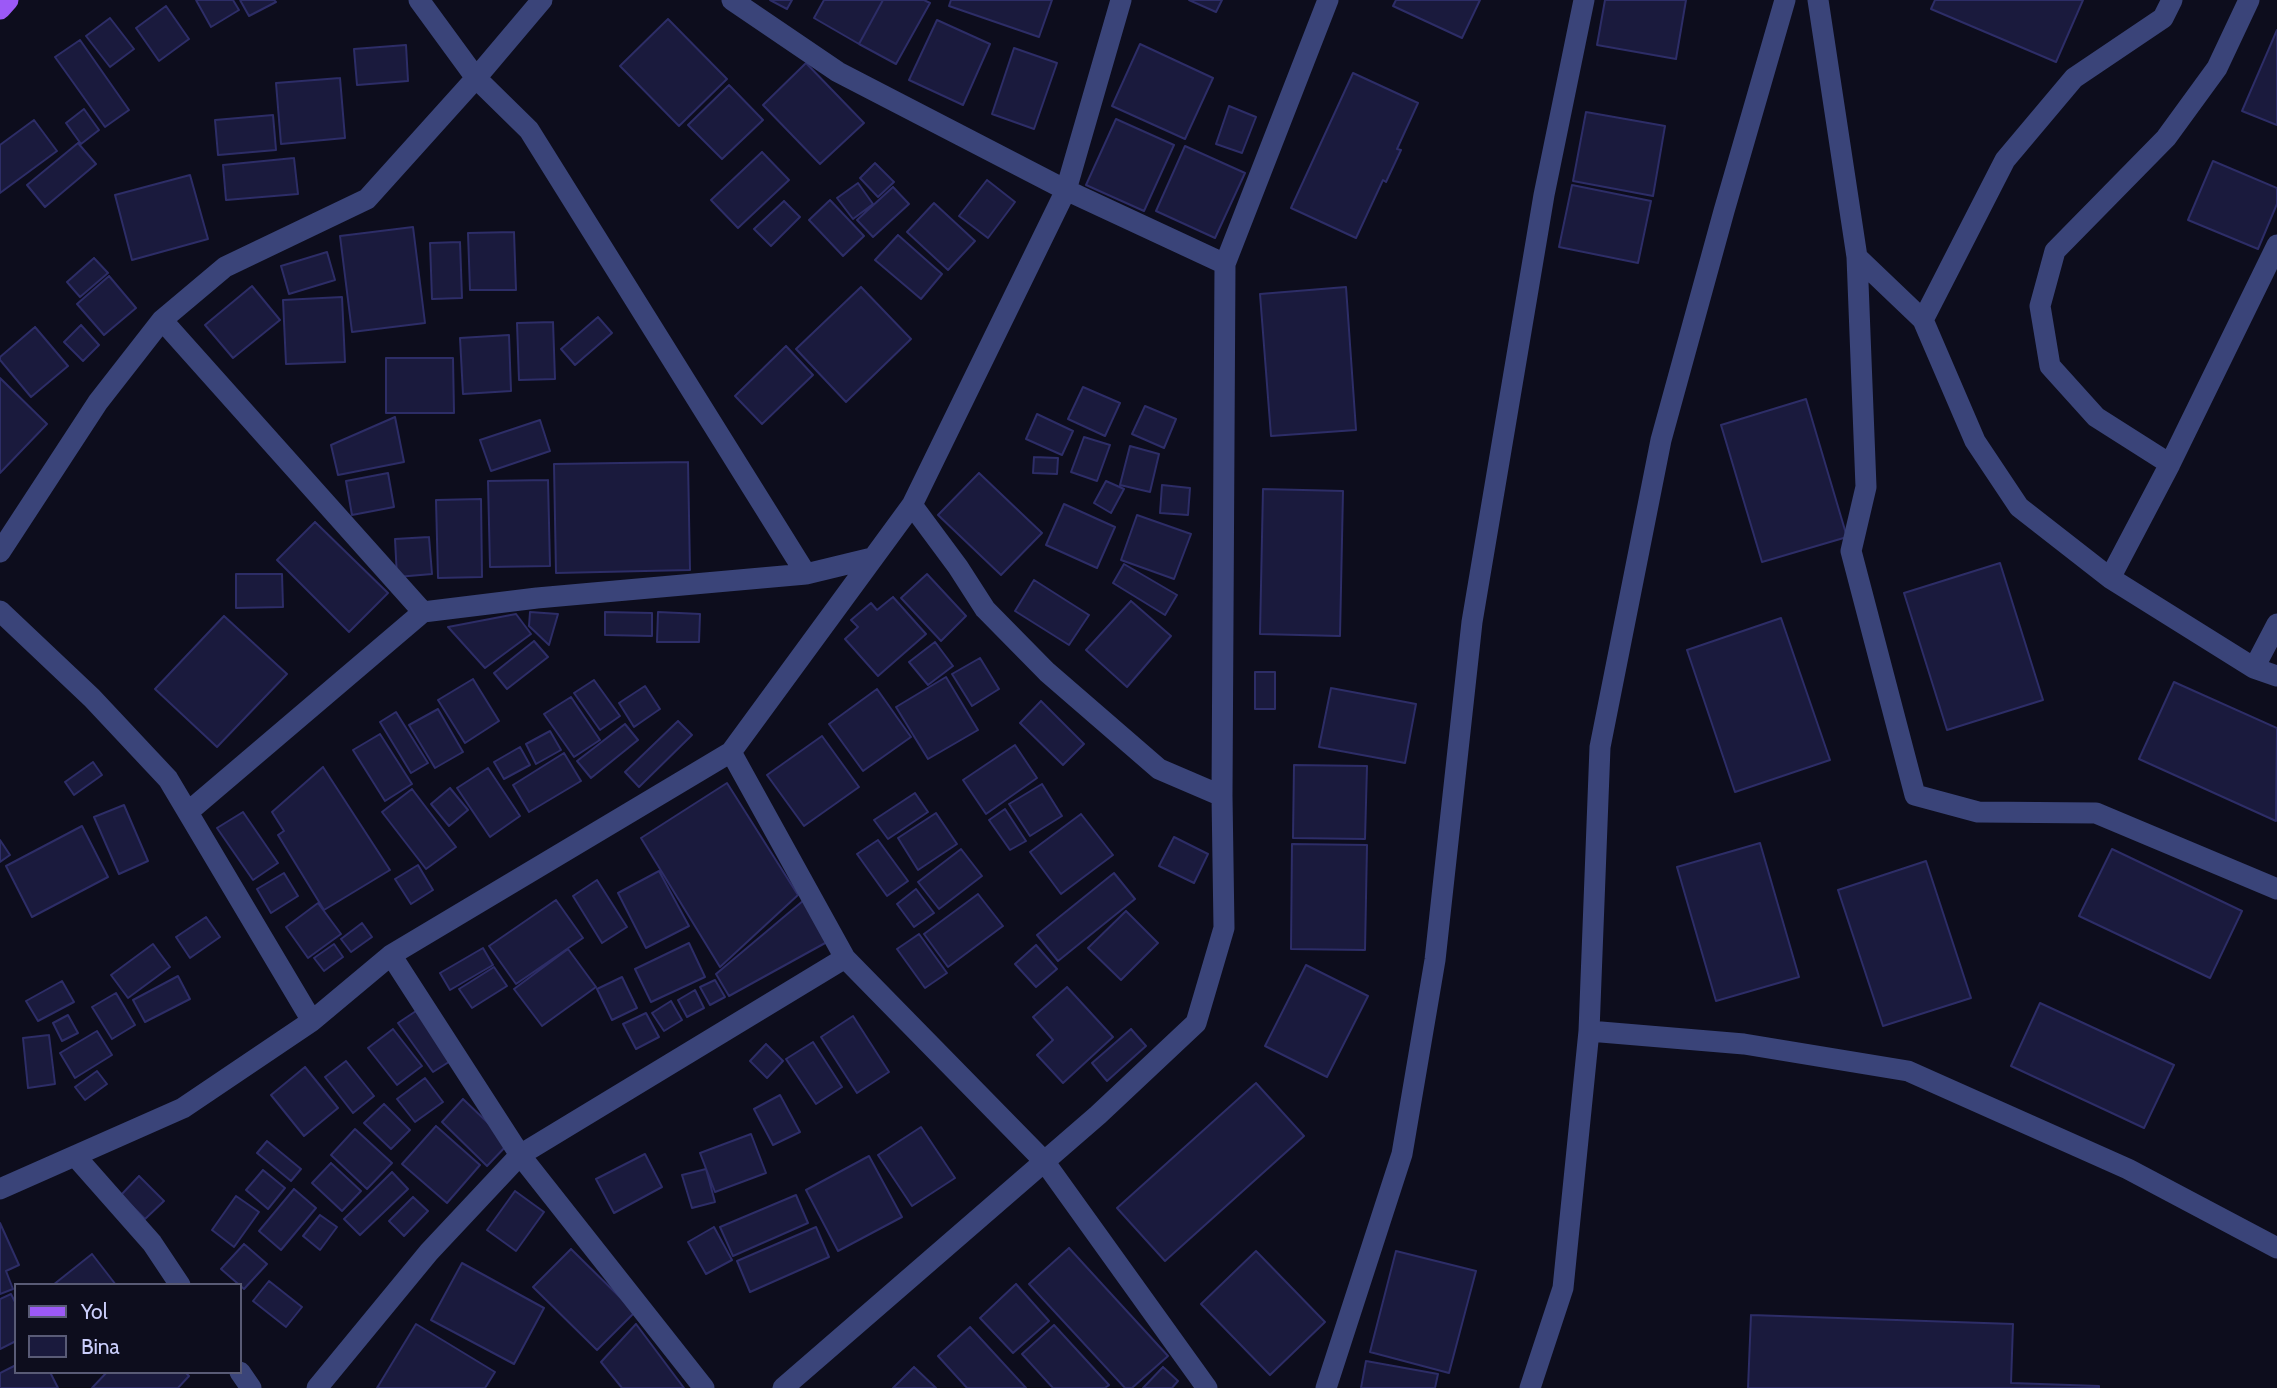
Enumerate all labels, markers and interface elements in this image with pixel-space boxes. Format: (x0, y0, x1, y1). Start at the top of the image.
legend (14, 1283, 242, 1374)
text: Yol (81, 1299, 108, 1324)
text: Bina (81, 1334, 120, 1359)

